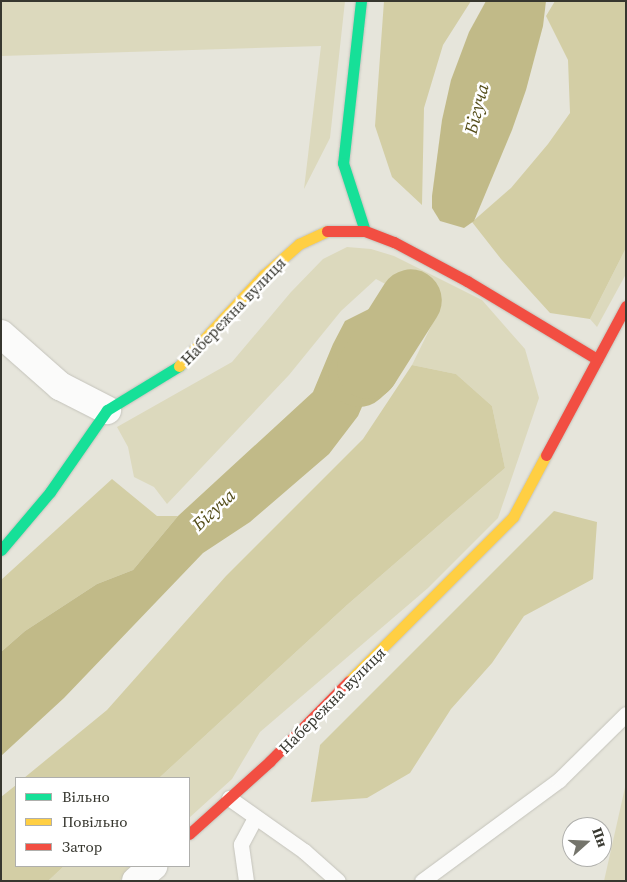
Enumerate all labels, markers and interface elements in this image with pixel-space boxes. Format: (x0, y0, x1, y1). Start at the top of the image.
water label: Бігуча (460, 82, 494, 136)
street label: Набережна вулиця (177, 253, 289, 369)
water label: Бігуча (188, 485, 240, 535)
street label: Набережна вулиця (275, 643, 389, 757)
legend (15, 777, 190, 867)
text: Вільно (62, 786, 110, 807)
text: Повільно (62, 811, 128, 832)
north arrow (562, 817, 612, 867)
text: Пн (587, 825, 613, 850)
text: Затор (62, 836, 102, 857)

